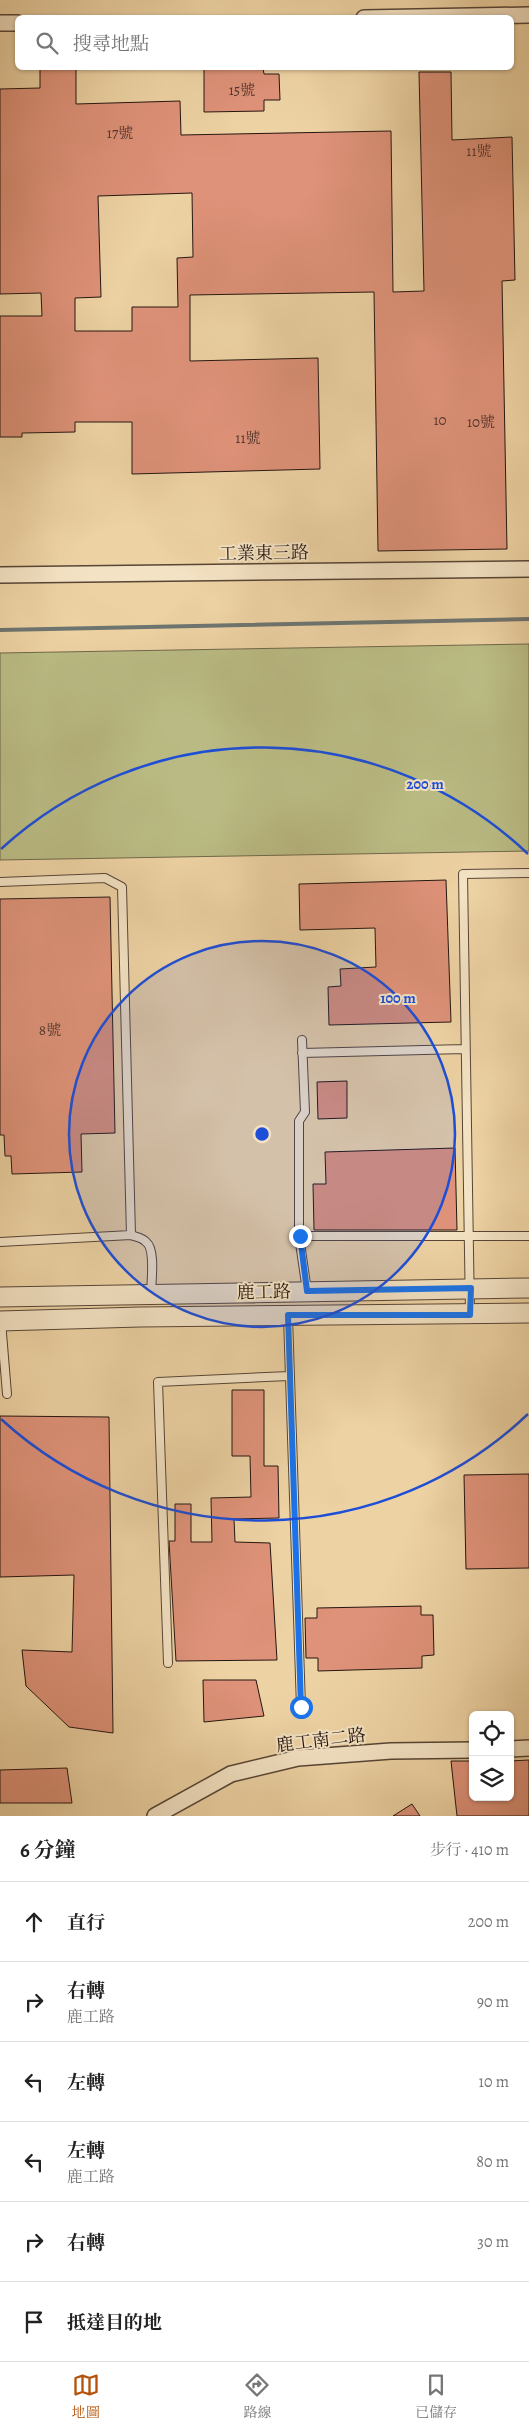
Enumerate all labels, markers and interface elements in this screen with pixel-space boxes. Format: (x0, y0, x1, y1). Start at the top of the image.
search box (15, 15, 514, 70)
icon: search (33, 29, 61, 57)
text: 搜尋地點 (73, 31, 149, 57)
house number: 15號 (229, 80, 255, 100)
house number: 17號 (107, 123, 133, 143)
house number: 11號 (466, 141, 492, 161)
house number: 10 (433, 410, 447, 430)
house number: 10號 (467, 412, 495, 432)
house number: 11號 (235, 428, 261, 448)
street label: 工業東三路 (219, 540, 309, 566)
text: 200 m (406, 774, 444, 794)
text: 100 m (380, 988, 416, 1008)
house number: 8號 (39, 1020, 61, 1040)
centre of rings (253, 1125, 271, 1143)
route end (289, 1225, 312, 1248)
street label: 鹿工路 (237, 1280, 291, 1304)
route start (290, 1696, 313, 1719)
map controls (469, 1711, 514, 1801)
button: locate (469, 1711, 514, 1756)
street label: 鹿工南二路 (275, 1723, 367, 1757)
button: layers (469, 1756, 514, 1801)
text: 6 分鐘 (20, 1836, 75, 1864)
text: 步行 · 410 m (430, 1839, 509, 1861)
icon: ahead (20, 1908, 48, 1936)
text: 直行 (67, 1910, 105, 1936)
text: 200 m (468, 1911, 509, 1933)
text: 右轉 (67, 1978, 105, 2004)
icon: right (20, 1988, 48, 2016)
text: 90 m (477, 1991, 509, 2013)
text: 鹿工路 (67, 2006, 115, 2028)
icon: left (20, 2068, 48, 2096)
text: 左轉 (67, 2070, 105, 2096)
text: 10 m (479, 2071, 509, 2093)
text: 左轉 (67, 2138, 105, 2164)
icon: left (20, 2148, 48, 2176)
text: 80 m (476, 2151, 509, 2173)
text: 鹿工路 (67, 2166, 115, 2188)
icon: right (20, 2228, 48, 2256)
text: 右轉 (67, 2230, 105, 2256)
text: 30 m (477, 2231, 509, 2253)
icon: arrive (20, 2308, 48, 2336)
text: 抵達目的地 (67, 2310, 162, 2336)
tab: 地圖 (72, 2371, 100, 2422)
tab: 路線 (243, 2371, 271, 2422)
tab: 已儲存 (415, 2371, 457, 2422)

